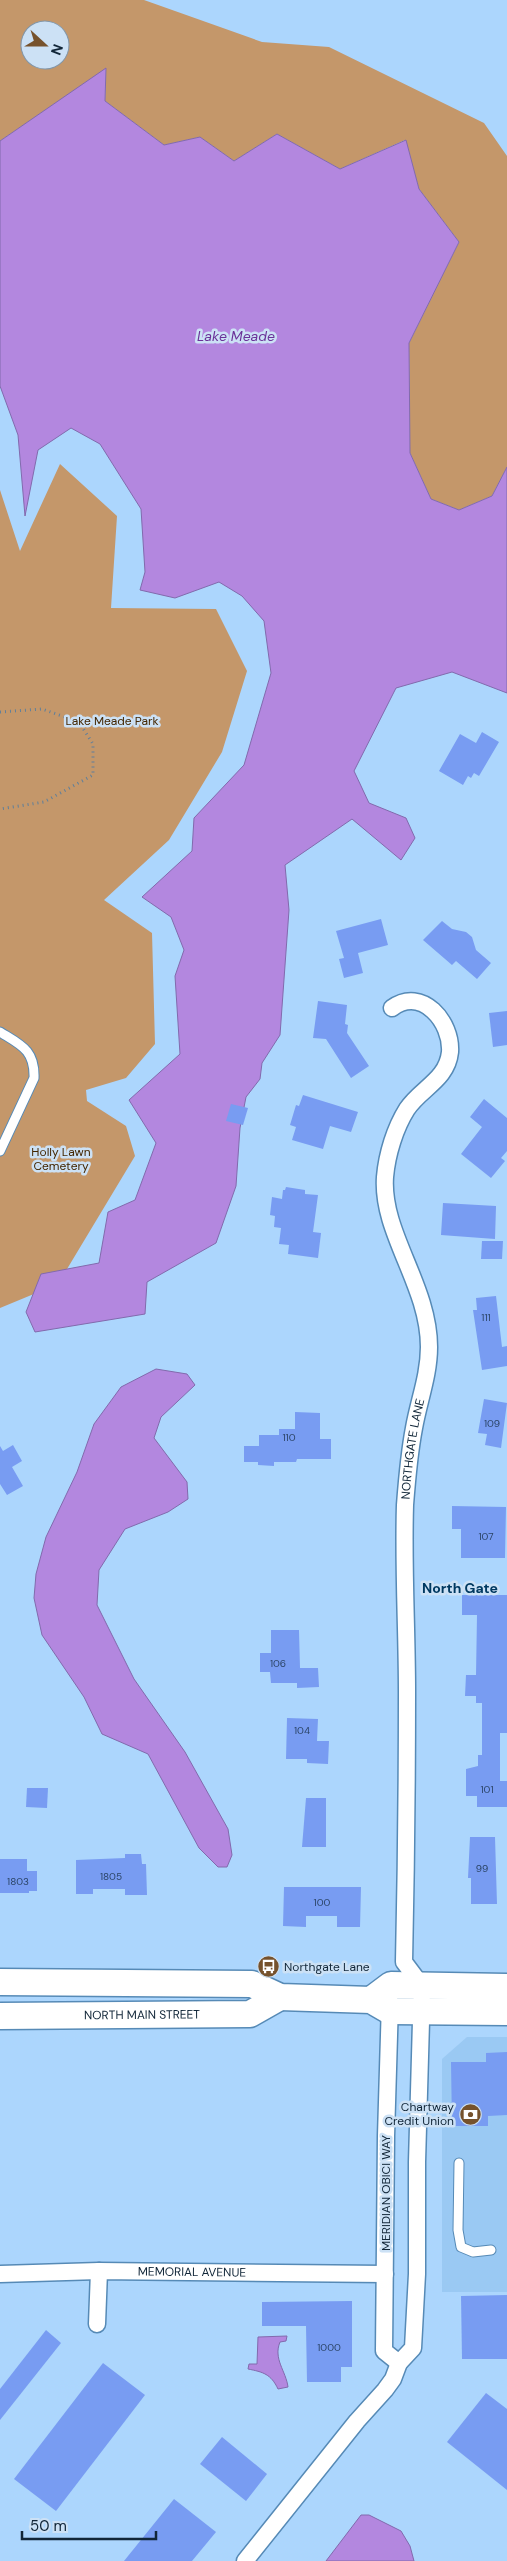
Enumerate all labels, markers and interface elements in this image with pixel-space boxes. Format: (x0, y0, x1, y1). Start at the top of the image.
north arrow (20, 20, 70, 70)
text: N (47, 42, 67, 58)
water label: Lake Meade (197, 327, 275, 345)
park label: Lake Meade Park (65, 713, 159, 729)
park label: Holly Lawn Cemetery (31, 1144, 91, 1174)
house number: 111 (481, 1311, 491, 1324)
street label: NORTHGATE LANE (397, 1397, 428, 1500)
house number: 109 (484, 1417, 500, 1430)
house number: 110 (282, 1431, 296, 1444)
house number: 107 (478, 1530, 494, 1543)
district label: North Gate (422, 1579, 498, 1597)
house number: 106 (270, 1657, 286, 1670)
house number: 104 (294, 1724, 310, 1737)
house number: 101 (480, 1783, 494, 1796)
house number: 99 (476, 1862, 488, 1875)
house number: 1805 (100, 1870, 122, 1883)
house number: 1803 (7, 1875, 29, 1888)
house number: 100 (314, 1896, 331, 1909)
bus stop icon: Northgate Lane (256, 1955, 280, 1979)
place label: Northgate Lane (284, 1959, 370, 1975)
street label: NORTH MAIN STREET (84, 2006, 200, 2023)
place label: Chartway Credit Union (384, 2099, 454, 2129)
bank icon: Chartway Credit Union (458, 2102, 482, 2126)
street label: MERIDIAN OBICI WAY (378, 2135, 394, 2251)
street label: MEMORIAL AVENUE (138, 2263, 246, 2281)
house number: 1000 (317, 2341, 341, 2354)
scale bar (22, 2508, 156, 2540)
text: 50 m (30, 2516, 67, 2536)

